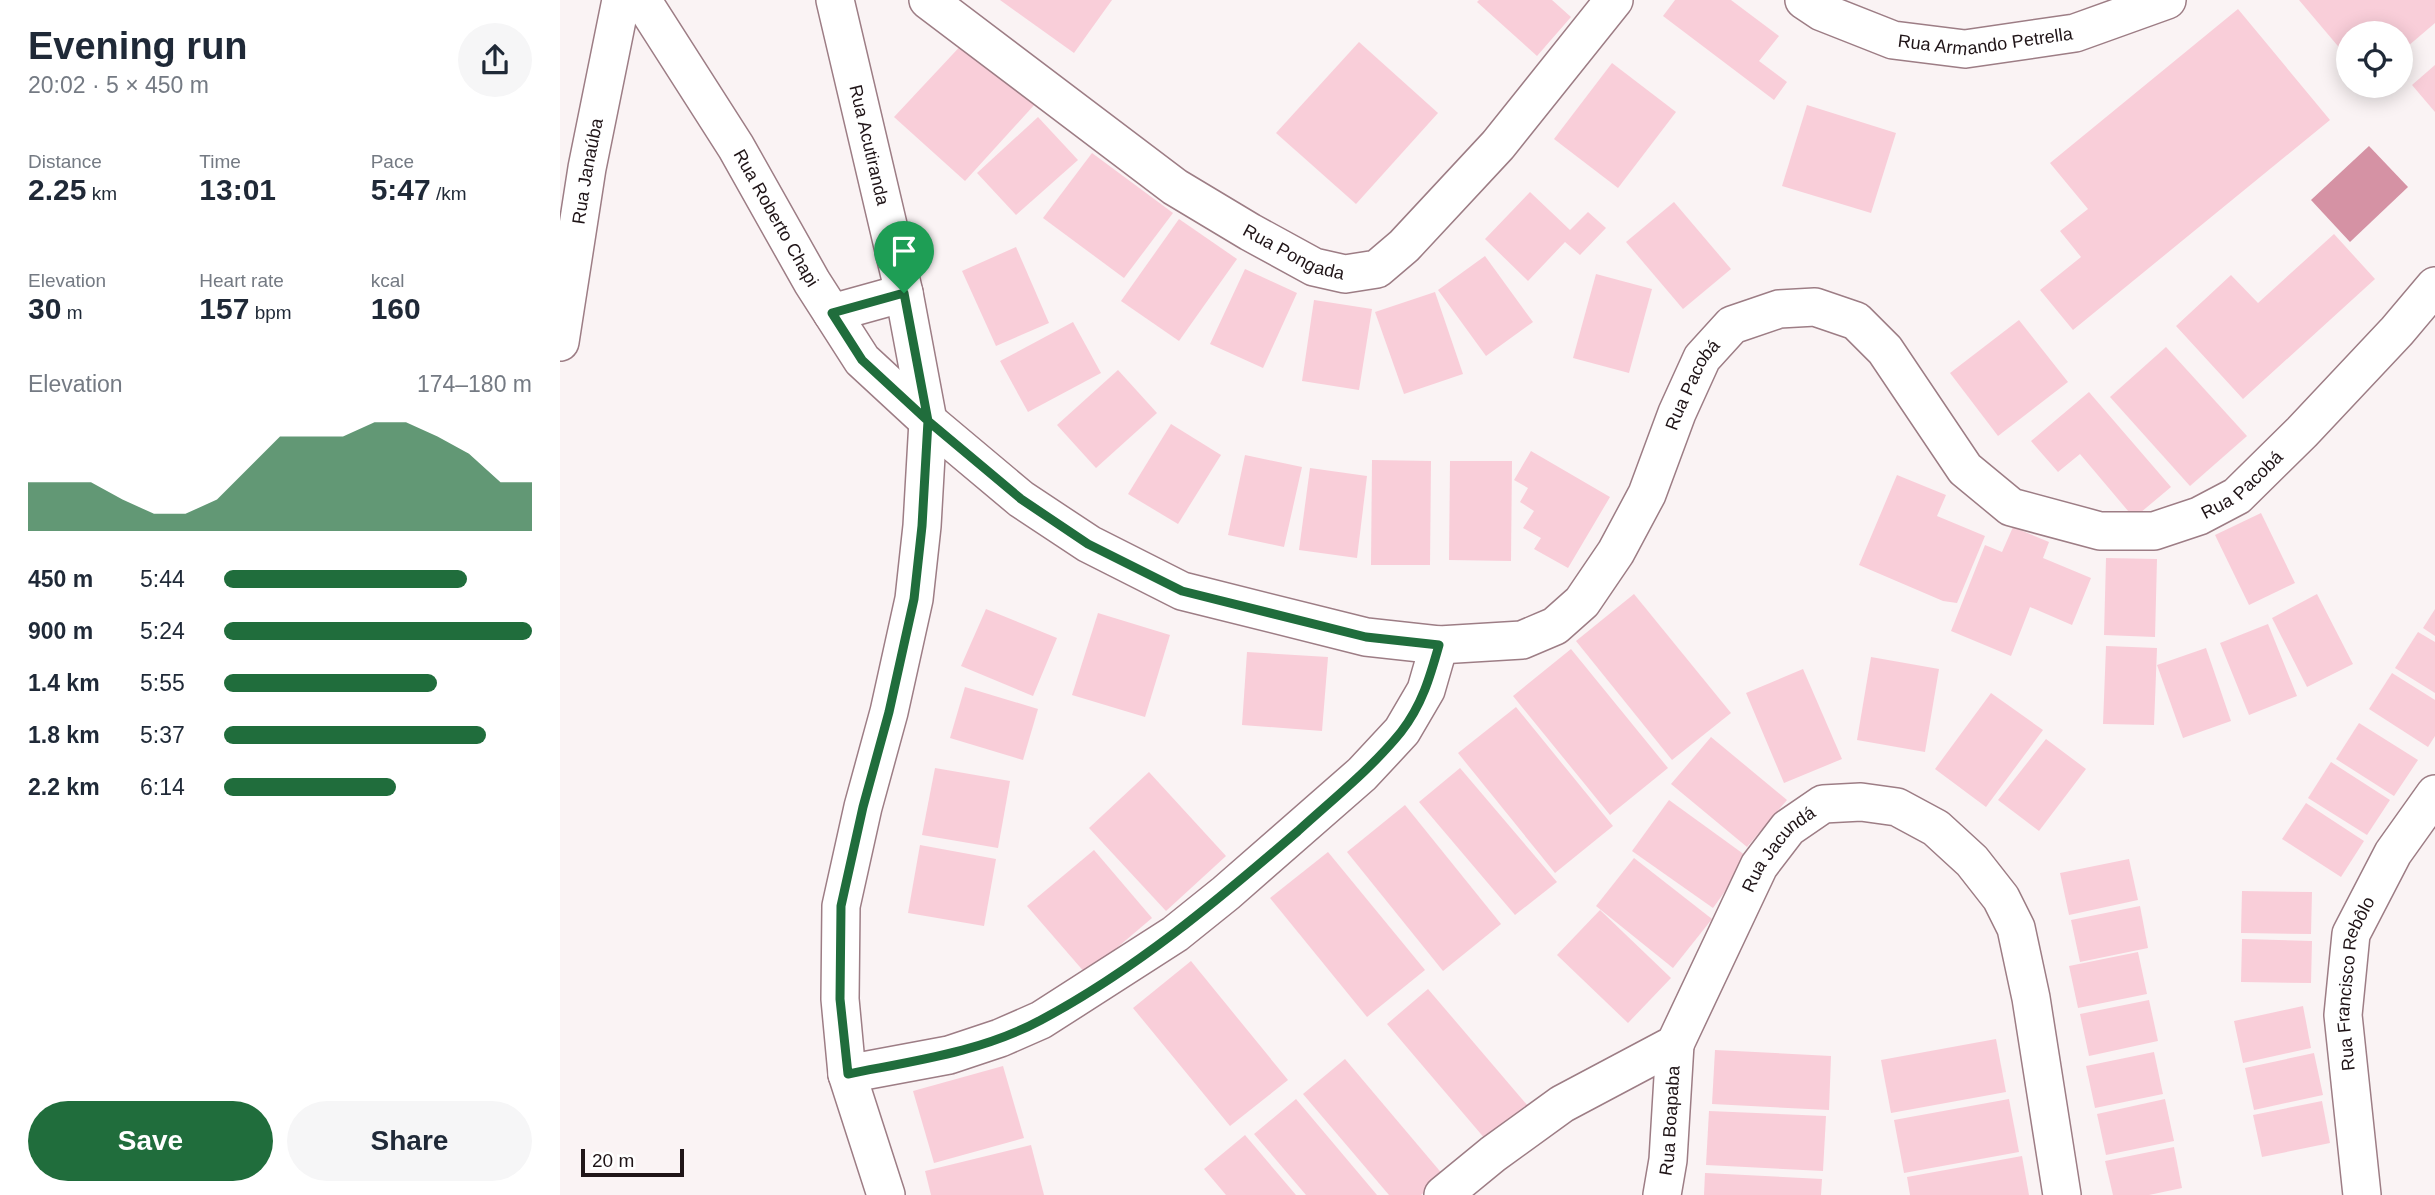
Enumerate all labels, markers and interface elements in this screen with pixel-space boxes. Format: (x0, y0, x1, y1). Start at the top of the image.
map controls (2336, 21, 2413, 98)
button: locate (2336, 21, 2413, 98)
button: share (458, 23, 532, 97)
street label: Rua Armando Petrella (1897, 23, 2075, 59)
text: Evening run (28, 25, 248, 67)
text: 20:02 · 5 × 450 m (28, 72, 209, 98)
street label: Rua Acutiranda (845, 83, 893, 208)
street label: Rua Janaúba (568, 116, 607, 226)
street label: Rua Roberto Chapi (729, 146, 822, 291)
text: Distance (28, 151, 102, 172)
text: Time (199, 151, 241, 172)
text: Pace (371, 151, 414, 172)
text: 2.25 (28, 173, 86, 206)
text: 13:01 (199, 173, 276, 206)
text: 5:47 (371, 173, 431, 206)
text: km (86, 183, 117, 204)
text: /km (431, 183, 467, 204)
street label: Rua Pongada (1240, 220, 1347, 284)
pin (874, 221, 934, 293)
icon: arrive (885, 232, 923, 270)
text: Elevation (28, 270, 106, 291)
text: Heart rate (199, 270, 284, 291)
text: kcal (371, 270, 404, 291)
text: 30 (28, 292, 61, 325)
text: 157 (199, 292, 249, 325)
text: 160 (371, 292, 421, 325)
text: m (61, 302, 82, 323)
text: bpm (249, 302, 292, 323)
street label: Rua Pacobá (1662, 335, 1724, 433)
text: Elevation (28, 371, 123, 397)
text: 174–180 m (417, 371, 532, 397)
street label: Rua Pacobá (2198, 446, 2287, 523)
text: 450 m (28, 566, 93, 592)
text: 5:44 (140, 566, 185, 592)
text: 900 m (28, 618, 93, 644)
text: 5:24 (140, 618, 185, 644)
text: 1.4 km (28, 670, 100, 696)
text: 5:55 (140, 670, 185, 696)
text: 1.8 km (28, 722, 100, 748)
text: 5:37 (140, 722, 185, 748)
text: 2.2 km (28, 774, 100, 800)
text: 6:14 (140, 774, 185, 800)
street label: Rua Jacundá (1738, 802, 1820, 895)
street label: Rua Francisco Rebôlo (2333, 893, 2379, 1072)
street label: Rua Boapaba (1656, 1064, 1684, 1177)
button: Save (28, 1101, 273, 1181)
button: Share (287, 1101, 532, 1181)
scale bar (581, 1146, 684, 1178)
text: 20 m (592, 1150, 634, 1171)

